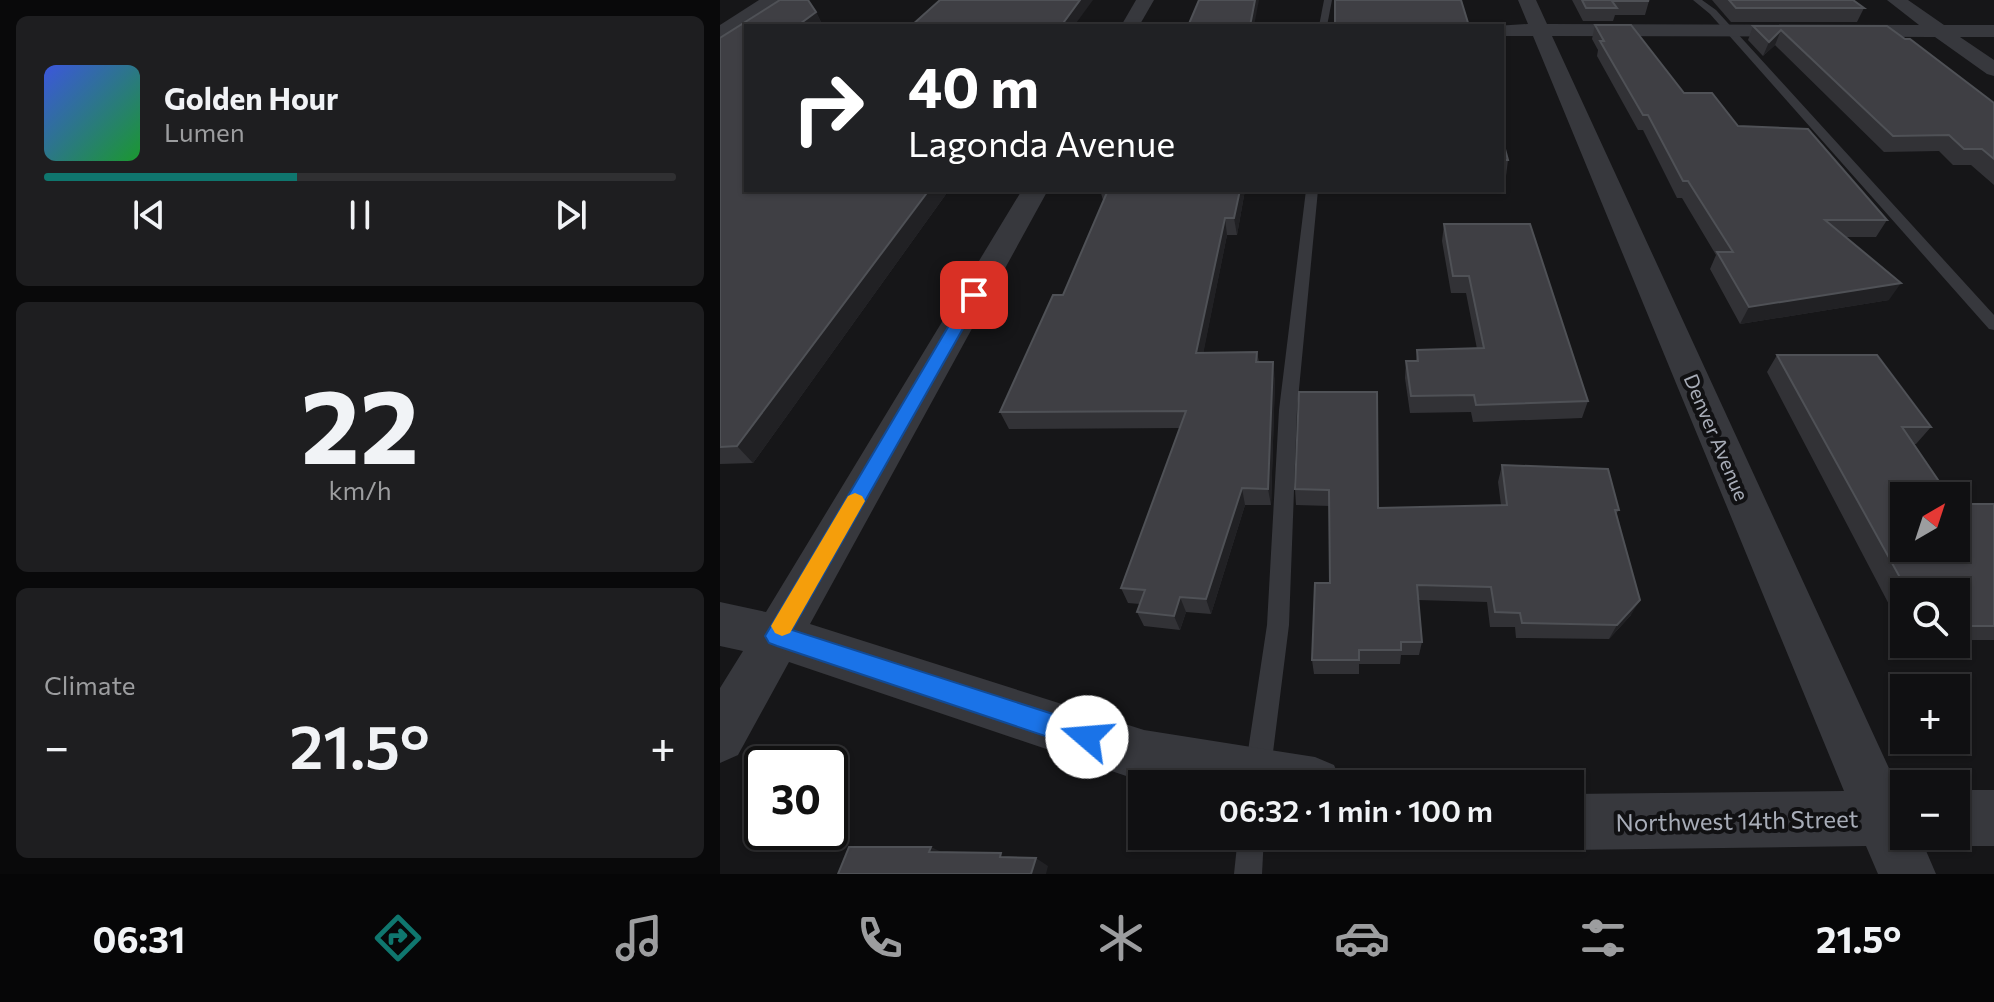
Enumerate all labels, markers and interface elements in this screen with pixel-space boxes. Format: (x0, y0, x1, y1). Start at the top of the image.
text: 40 m (908, 51, 1039, 120)
icon: right (776, 56, 880, 160)
text: Golden Hour (164, 79, 338, 116)
text: Lumen (164, 116, 245, 147)
text: Lagonda Avenue (908, 120, 1175, 164)
icon: previous (127, 193, 171, 237)
icon: pause (338, 193, 382, 237)
icon: next (549, 193, 593, 237)
pin (940, 261, 1008, 329)
icon: arrive (952, 273, 996, 317)
text: 22 (301, 358, 419, 485)
street label: Denver Avenue (1679, 370, 1755, 504)
text: km/h (328, 474, 392, 505)
north arrow (1890, 482, 1970, 562)
map controls (1890, 482, 1970, 850)
button: search (1890, 578, 1970, 658)
text: Climate (44, 669, 136, 700)
button: + (1890, 674, 1970, 754)
position arrow (1045, 695, 1129, 779)
text: 21.5° (289, 708, 430, 781)
text: − (44, 718, 69, 772)
text: + (650, 718, 676, 772)
speed limit sign: 30 (744, 746, 848, 850)
button: − (1890, 770, 1970, 850)
text: 06:32 · 1 min · 100 m (1219, 791, 1493, 828)
street label: Northwest 14th Street (1615, 803, 1859, 837)
icon: directions (370, 910, 426, 966)
icon: music (611, 910, 667, 966)
icon: phone (852, 910, 908, 966)
icon: climate (1093, 910, 1149, 966)
icon: car (1334, 910, 1390, 966)
icon: filters (1575, 910, 1631, 966)
text: 06:31 (92, 916, 185, 960)
text: 21.5° (1816, 916, 1901, 960)

